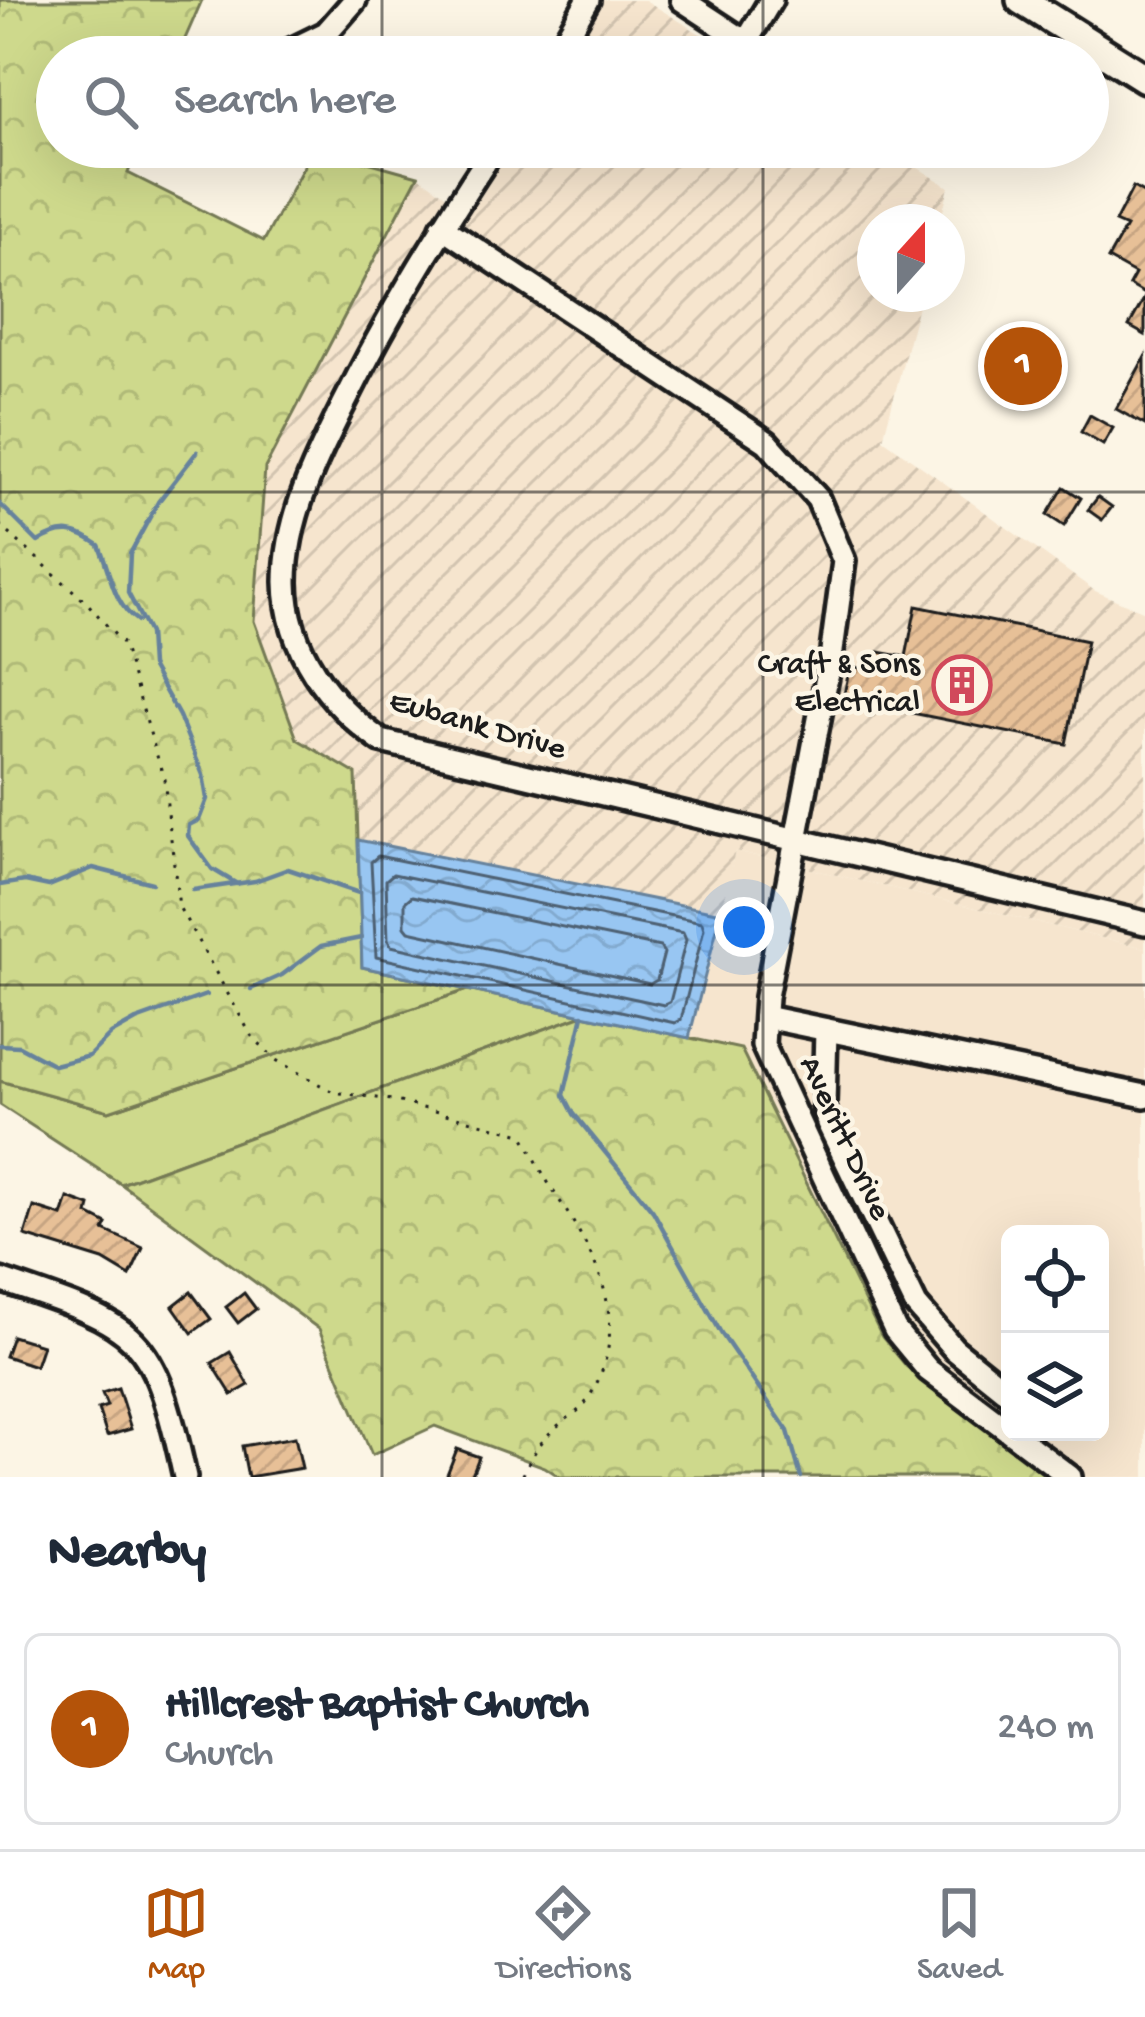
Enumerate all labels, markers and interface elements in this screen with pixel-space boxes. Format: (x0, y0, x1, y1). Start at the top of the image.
search box (36, 36, 1109, 168)
icon: search (78, 69, 144, 135)
text: Search here (174, 76, 396, 129)
north arrow (857, 204, 965, 312)
pin: 1 (984, 321, 1062, 411)
place label: Craft & Sons Electrical (757, 647, 921, 723)
building icon: Craft & Sons Electrical (931, 654, 993, 716)
street label: Eubank Drive (384, 684, 571, 771)
your location (714, 897, 774, 957)
street label: Averitt Drive (788, 1051, 898, 1228)
map controls (1001, 1225, 1109, 1441)
button: locate (1001, 1225, 1109, 1333)
button: layers (1001, 1333, 1109, 1441)
text: Nearby (48, 1525, 206, 1585)
text: Hillcrest Baptist Church (165, 1680, 589, 1733)
text: 1 (82, 1706, 98, 1752)
text: 240 m (997, 1706, 1094, 1752)
text: Church (165, 1733, 273, 1779)
tab: Map (143, 1880, 209, 1990)
tab: Directions (496, 1880, 630, 1990)
tab: Saved (917, 1880, 1002, 1990)

